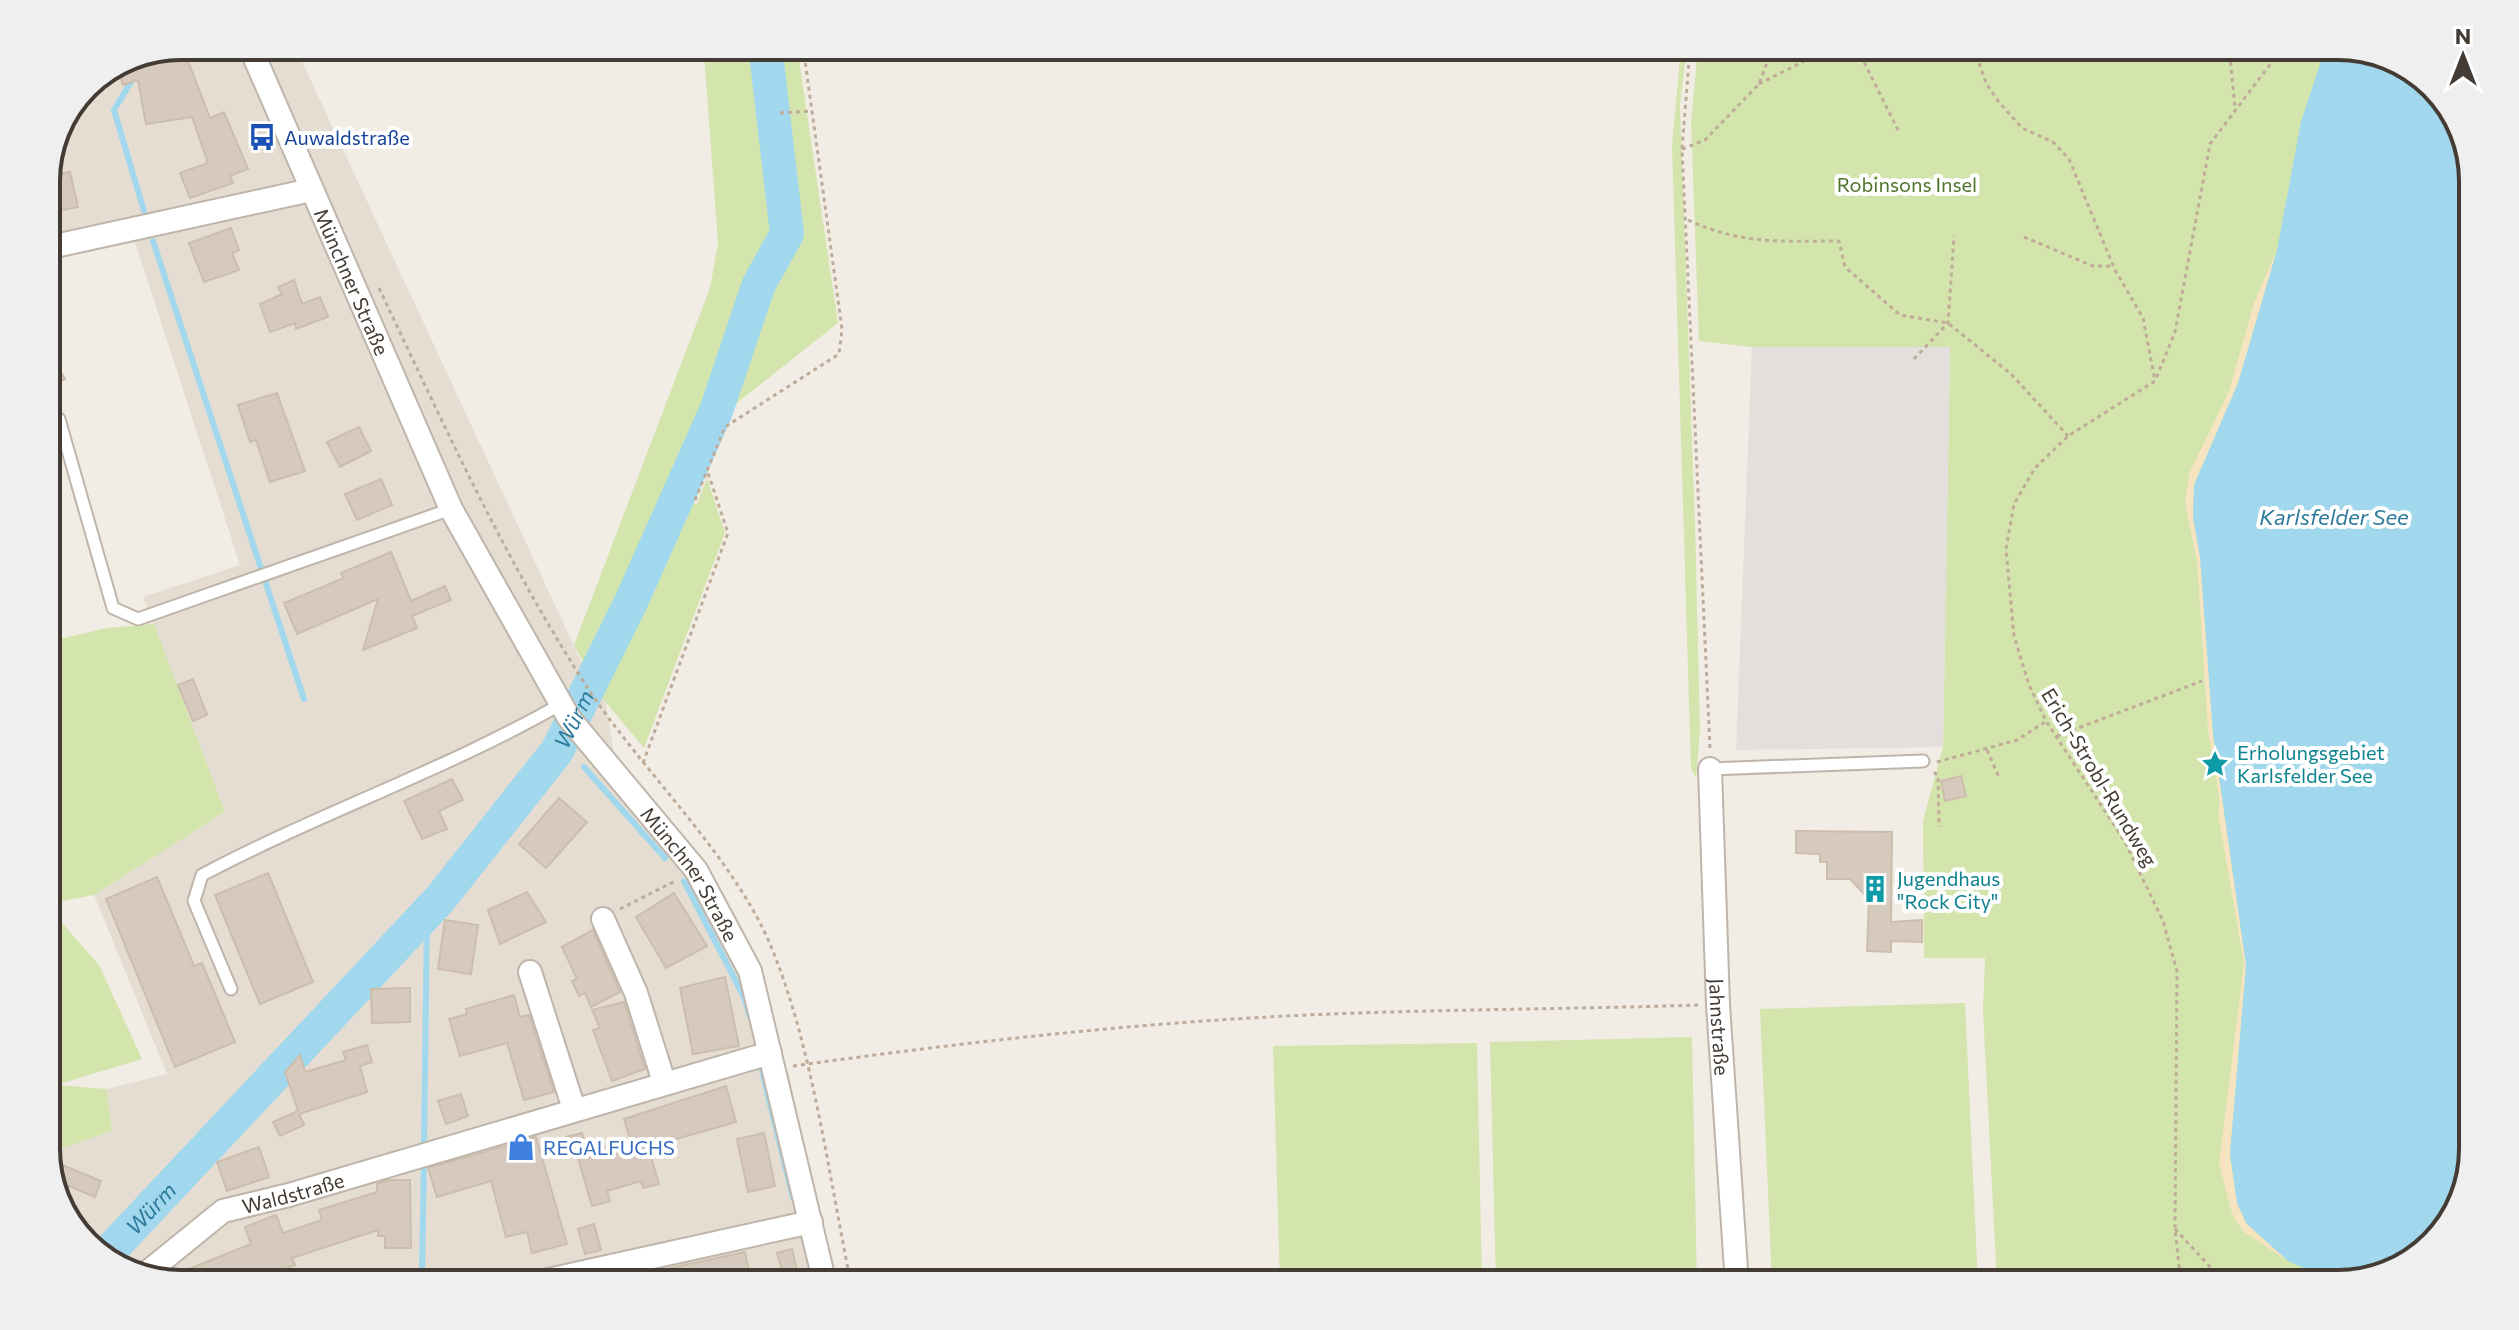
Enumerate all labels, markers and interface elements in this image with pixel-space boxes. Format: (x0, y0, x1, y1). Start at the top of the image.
north arrow (2423, 16, 2503, 96)
text: N (2455, 22, 2471, 49)
bus stop icon: Auwaldstraße (247, 122, 277, 152)
place label: Auwaldstraße (284, 125, 410, 149)
park label: Robinsons Insel (1837, 172, 1977, 196)
street label: Münchner Straße (310, 205, 395, 359)
water label: Karlsfelder See (2259, 503, 2409, 530)
street label: Erich-Strobl-Rundweg (2037, 683, 2163, 871)
water label: Würm (547, 685, 599, 753)
place label: Erholungsgebiet Karlsfelder See (2237, 740, 2385, 787)
place icon: Erholungsgebiet Karlsfelder See (2200, 749, 2230, 779)
street label: Münchner Straße (636, 802, 744, 945)
place label: Jugendhaus "Rock City" (1897, 866, 2000, 913)
building icon: Jugendhaus "Rock City" (1860, 874, 1890, 904)
street label: Jahnstraße (1705, 978, 1735, 1076)
shop icon: REGALFUCHS (506, 1132, 536, 1162)
place label: REGALFUCHS (543, 1135, 675, 1159)
street label: Waldstraße (240, 1167, 347, 1218)
water label: Würm (119, 1176, 181, 1240)

